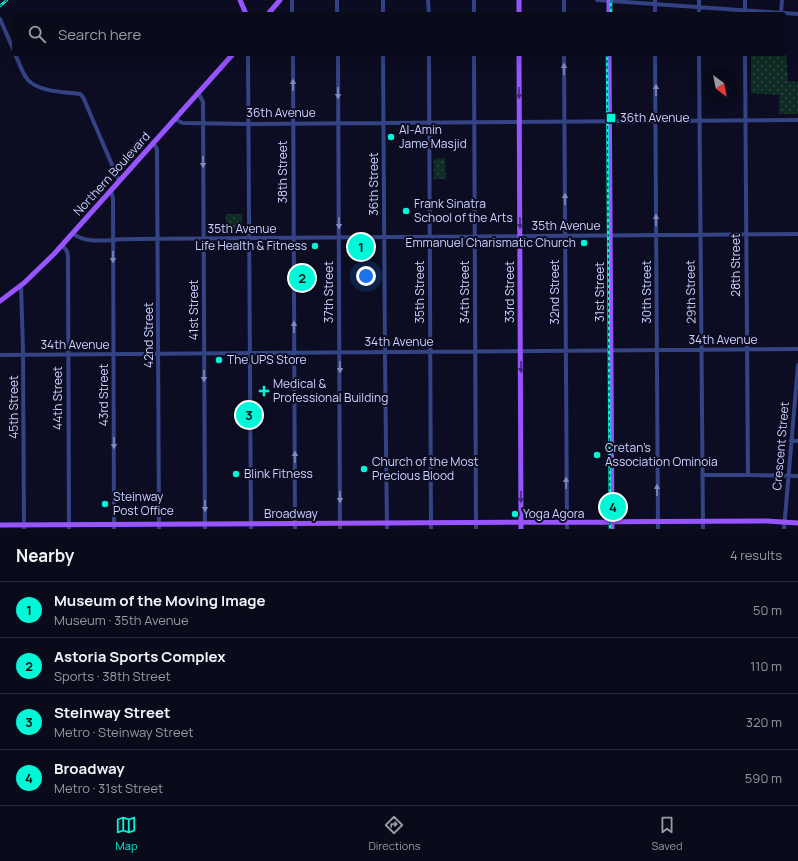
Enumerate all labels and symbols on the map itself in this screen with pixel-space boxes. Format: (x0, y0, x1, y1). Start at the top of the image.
one-way arrow (561, 62, 567, 75)
north arrow (702, 68, 738, 104)
one-way arrow (290, 78, 296, 91)
one-way arrow (653, 83, 659, 96)
one-way arrow (335, 87, 341, 100)
one-way arrow (516, 87, 522, 100)
street label: 36th Avenue (246, 104, 316, 121)
place label: 36th Avenue (620, 109, 690, 126)
marker: 36th Avenue (605, 112, 617, 124)
place label: Al-Amin Jame Masjid (399, 121, 467, 152)
street label: Northern Boulevard (69, 128, 154, 219)
marker: Al-Amin Jame Masjid (386, 132, 396, 142)
street label: 38th Street (274, 140, 291, 204)
street label: 36th Street (365, 152, 382, 216)
one-way arrow (200, 156, 206, 169)
one-way arrow (562, 192, 568, 205)
place label: Frank Sinatra School of the Arts (414, 195, 513, 226)
marker: Frank Sinatra School of the Arts (401, 206, 411, 216)
one-way arrow (653, 213, 659, 226)
one-way arrow (336, 217, 342, 230)
one-way arrow (517, 217, 523, 230)
street label: 35th Avenue (532, 217, 600, 234)
street label: 35th Avenue (208, 220, 276, 237)
pin: 1 (348, 232, 374, 262)
street label: 28th Street (727, 233, 744, 297)
place label: Emmanuel Charismatic Church (406, 234, 576, 251)
place label: Life Health & Fitness (195, 237, 307, 254)
marker: Emmanuel Charismatic Church (579, 238, 589, 248)
marker: Life Health & Fitness (310, 241, 320, 251)
one-way arrow (110, 251, 116, 264)
street label: 32nd Street (546, 259, 563, 325)
street label: 35th Street (411, 260, 428, 324)
street label: 34th Street (456, 260, 473, 324)
street label: 30th Street (638, 260, 655, 324)
street label: 29th Street (681, 260, 700, 324)
street label: 37th Street (320, 261, 337, 323)
street label: 33rd Street (501, 261, 518, 323)
street label: 31st Street (591, 262, 608, 322)
pin: 2 (289, 263, 315, 293)
your location (356, 266, 376, 286)
street label: 41st Street (185, 280, 202, 340)
street label: 42nd Street (140, 302, 157, 368)
one-way arrow (291, 320, 297, 333)
street label: 34th Avenue (688, 331, 758, 348)
street label: 34th Avenue (364, 333, 434, 350)
street label: 34th Avenue (40, 336, 110, 353)
place label: The UPS Store (227, 351, 306, 368)
marker: The UPS Store (214, 355, 224, 365)
one-way arrow (337, 361, 343, 374)
one-way arrow (518, 361, 524, 374)
street label: 43rd Street (95, 363, 112, 426)
street label: 44th Street (49, 366, 66, 430)
one-way arrow (201, 370, 207, 383)
street label: 45th Street (5, 375, 22, 439)
place label: Medical & Professional Building (273, 375, 388, 406)
marker: Medical & Professional Building (258, 385, 270, 397)
pin: 3 (236, 400, 262, 430)
street label: Crescent Street (768, 401, 793, 491)
one-way arrow (111, 437, 117, 450)
place label: Cretan’s Association Ominoia (605, 439, 718, 470)
one-way arrow (292, 450, 298, 463)
marker: Cretan’s Association Ominoia (592, 450, 602, 460)
place label: Church of the Most Precious Blood (372, 453, 479, 484)
marker: Church of the Most Precious Blood (359, 464, 369, 474)
place label: Blink Fitness (244, 465, 313, 482)
marker: Blink Fitness (231, 469, 241, 479)
one-way arrow (563, 476, 569, 489)
one-way arrow (654, 484, 661, 496)
place label: Steinway Post Office (113, 488, 174, 519)
one-way arrow (337, 491, 343, 504)
one-way arrow (518, 491, 524, 504)
pin: 4 (600, 492, 626, 522)
marker: Steinway Post Office (100, 499, 110, 509)
one-way arrow (202, 500, 208, 513)
street label: Broadway (264, 505, 319, 522)
place label: Yoga Agora (523, 505, 585, 522)
marker: Yoga Agora (510, 509, 520, 519)

